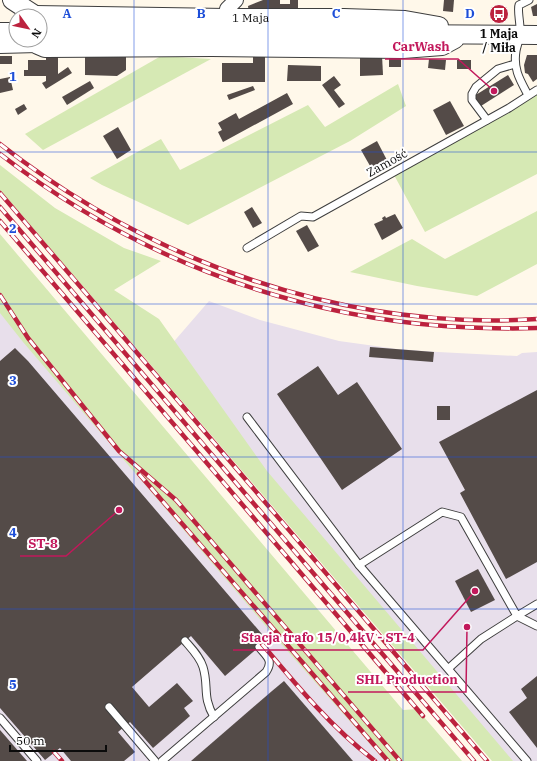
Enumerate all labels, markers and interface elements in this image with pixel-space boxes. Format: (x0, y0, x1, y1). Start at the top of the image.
bus stop icon: 1 Maja / Miła (488, 3, 510, 25)
text: A (62, 5, 72, 22)
text: B (196, 5, 206, 22)
text: C (332, 5, 341, 22)
text: D (465, 5, 475, 22)
north arrow (8, 8, 48, 48)
street label: 1 Maja (232, 10, 270, 25)
text: N (28, 26, 45, 41)
place label: 1 Maja / Miła (480, 26, 518, 55)
callout: CarWash (385, 34, 458, 59)
text: CarWash (392, 38, 450, 55)
text: 1 (9, 68, 17, 85)
street label: Zamość (364, 145, 410, 180)
text: 2 (9, 220, 17, 237)
text: 3 (9, 372, 17, 389)
text: 4 (9, 524, 17, 541)
callout: ST-8 (20, 531, 66, 556)
text: ST-8 (28, 535, 58, 552)
callout: Stacja trafo 15/0,4kV - ST-4 (233, 625, 423, 650)
text: Stacja trafo 15/0,4kV - ST-4 (241, 629, 415, 646)
callout: SHL Production (348, 667, 466, 692)
text: SHL Production (356, 671, 458, 688)
text: 5 (9, 676, 17, 693)
scale bar (10, 727, 106, 753)
text: 50 m (16, 733, 45, 748)

